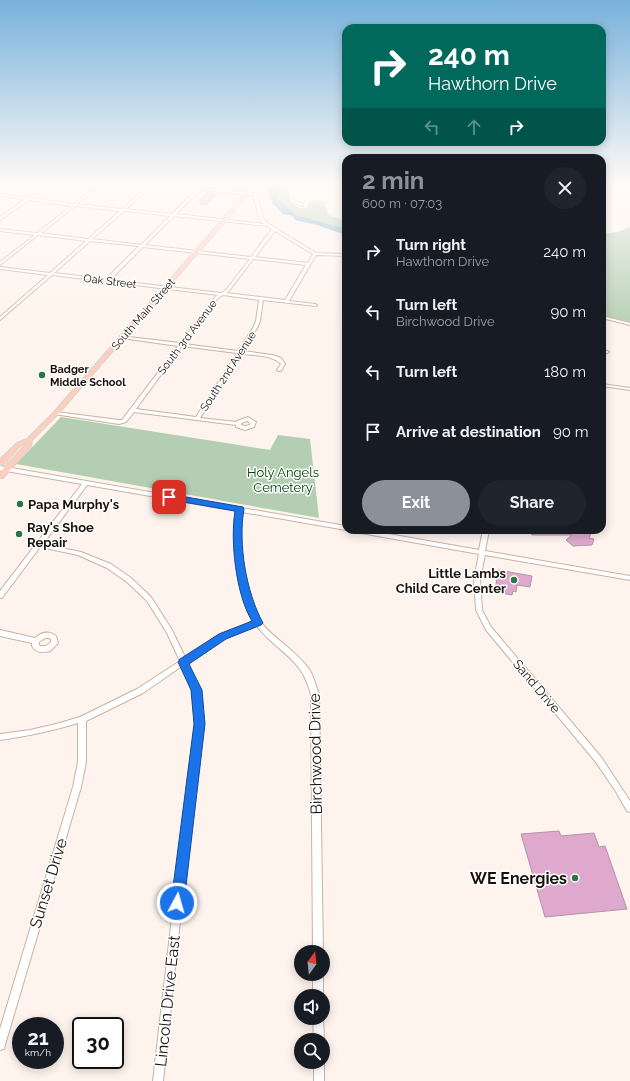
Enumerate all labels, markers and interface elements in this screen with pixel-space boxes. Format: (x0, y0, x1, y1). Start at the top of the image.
text: 240 m (428, 39, 510, 72)
icon: right (362, 40, 414, 92)
text: Hawthorn Drive (428, 73, 557, 94)
icon: left (421, 116, 443, 138)
icon: ahead (463, 116, 485, 138)
icon: right (505, 116, 527, 138)
text: 2 min (362, 166, 424, 195)
button: close (544, 167, 586, 209)
text: 600 m · 07:03 (362, 196, 442, 211)
text: Turn right (396, 236, 466, 254)
icon: right (362, 241, 384, 263)
text: 240 m (543, 243, 586, 261)
text: Hawthorn Drive (396, 254, 489, 269)
street label: Oak Street (83, 272, 138, 291)
street label: South Main Street (109, 276, 178, 353)
text: Turn left (396, 296, 457, 314)
street label: South 3rd Avenue (155, 297, 220, 377)
icon: left (362, 301, 384, 323)
text: 90 m (550, 303, 586, 321)
text: Birchwood Drive (396, 314, 495, 329)
street label: South 2nd Avenue (198, 328, 259, 414)
icon: left (362, 361, 384, 383)
place label: Badger Middle School (50, 363, 126, 389)
text: Turn left (396, 363, 457, 381)
text: 180 m (544, 363, 586, 381)
marker: Badger Middle School (37, 370, 47, 380)
icon: arrive (362, 421, 384, 443)
text: Arrive at destination (396, 423, 541, 441)
text: 90 m (553, 423, 589, 441)
park label: Holy Angels Cemetery (247, 465, 319, 495)
pin (152, 480, 186, 514)
button: Exit (362, 480, 470, 526)
button: Share (478, 480, 586, 526)
icon: arrive (158, 486, 180, 508)
place label: Papa Murphy's (28, 497, 120, 512)
marker: Papa Murphy's (15, 499, 25, 509)
place label: Ray's Shoe Repair (27, 520, 94, 550)
marker: Ray's Shoe Repair (14, 529, 24, 539)
place label: Little Lambs Child Care Center (396, 566, 507, 596)
marker: Little Lambs Child Care Center (509, 575, 519, 585)
street label: Sand Drive (510, 657, 563, 716)
street label: Birchwood Drive (305, 693, 326, 815)
street label: Sunset Drive (26, 836, 71, 930)
place label: WE Energies (470, 869, 567, 888)
marker: WE Energies (570, 873, 580, 883)
position arrow (156, 882, 198, 924)
street label: Lincoln Drive East (151, 934, 184, 1068)
north arrow (294, 945, 330, 981)
map controls (294, 945, 330, 1069)
button: sound (294, 989, 330, 1025)
speed limit sign: 30 (72, 1017, 124, 1069)
text: 21 (27, 1026, 49, 1050)
button: search (294, 1033, 330, 1069)
text: km/h (25, 1047, 51, 1058)

